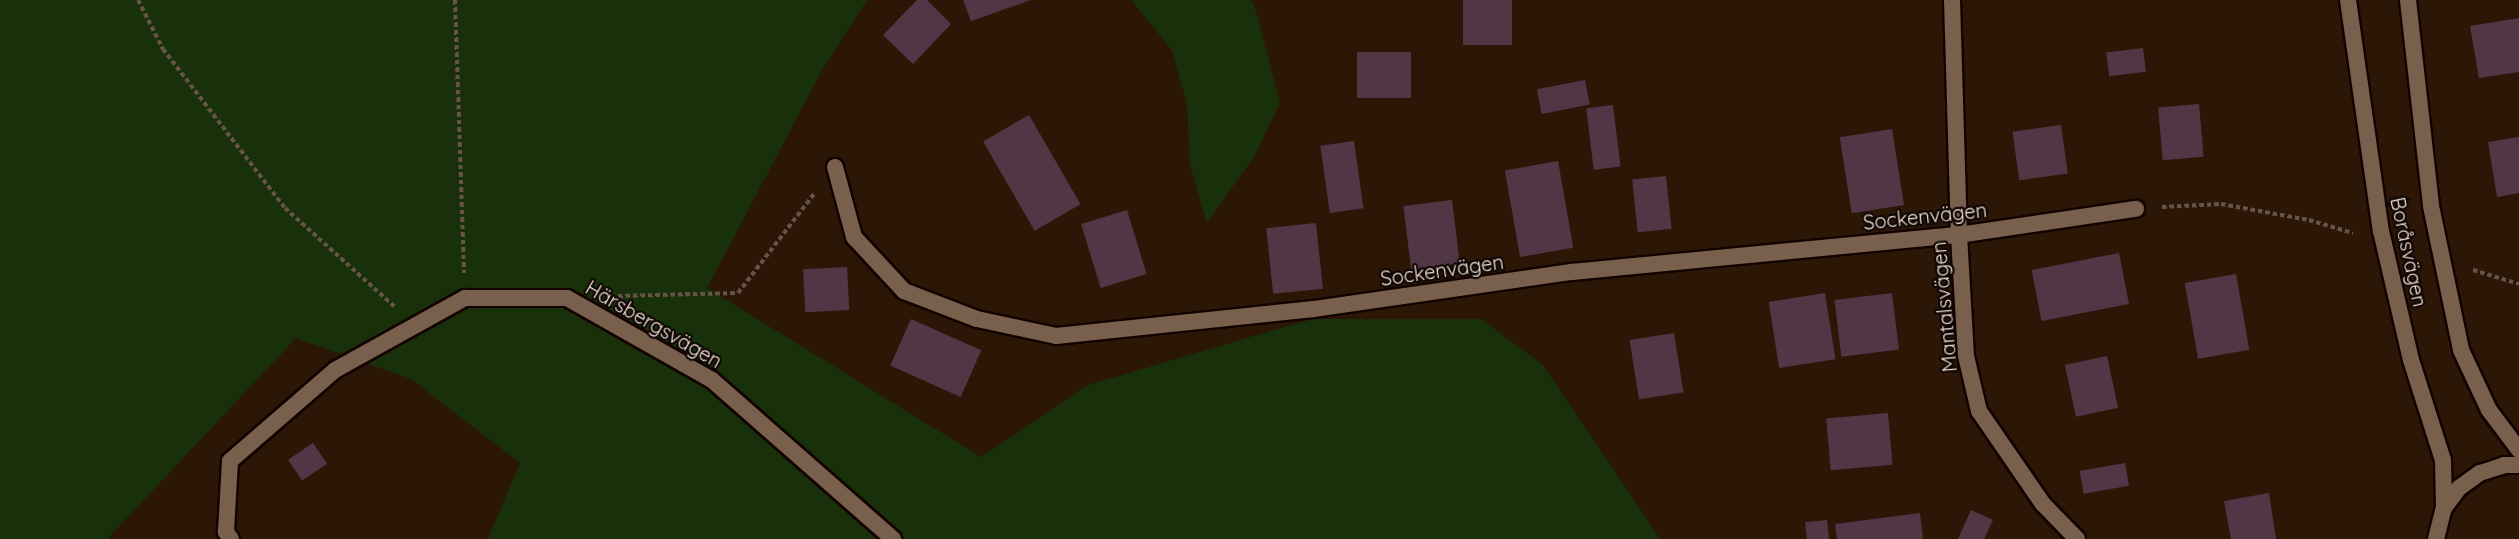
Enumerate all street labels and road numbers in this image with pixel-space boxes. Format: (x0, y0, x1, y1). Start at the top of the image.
street label: Boråsvägen (2386, 195, 2432, 309)
street label: Sockenvägen (1862, 198, 1988, 234)
street label: Mantalsvägen (1926, 241, 1962, 373)
street label: Sockenvägen (1379, 249, 1505, 291)
street label: Härsbergsvägen (581, 275, 727, 373)

